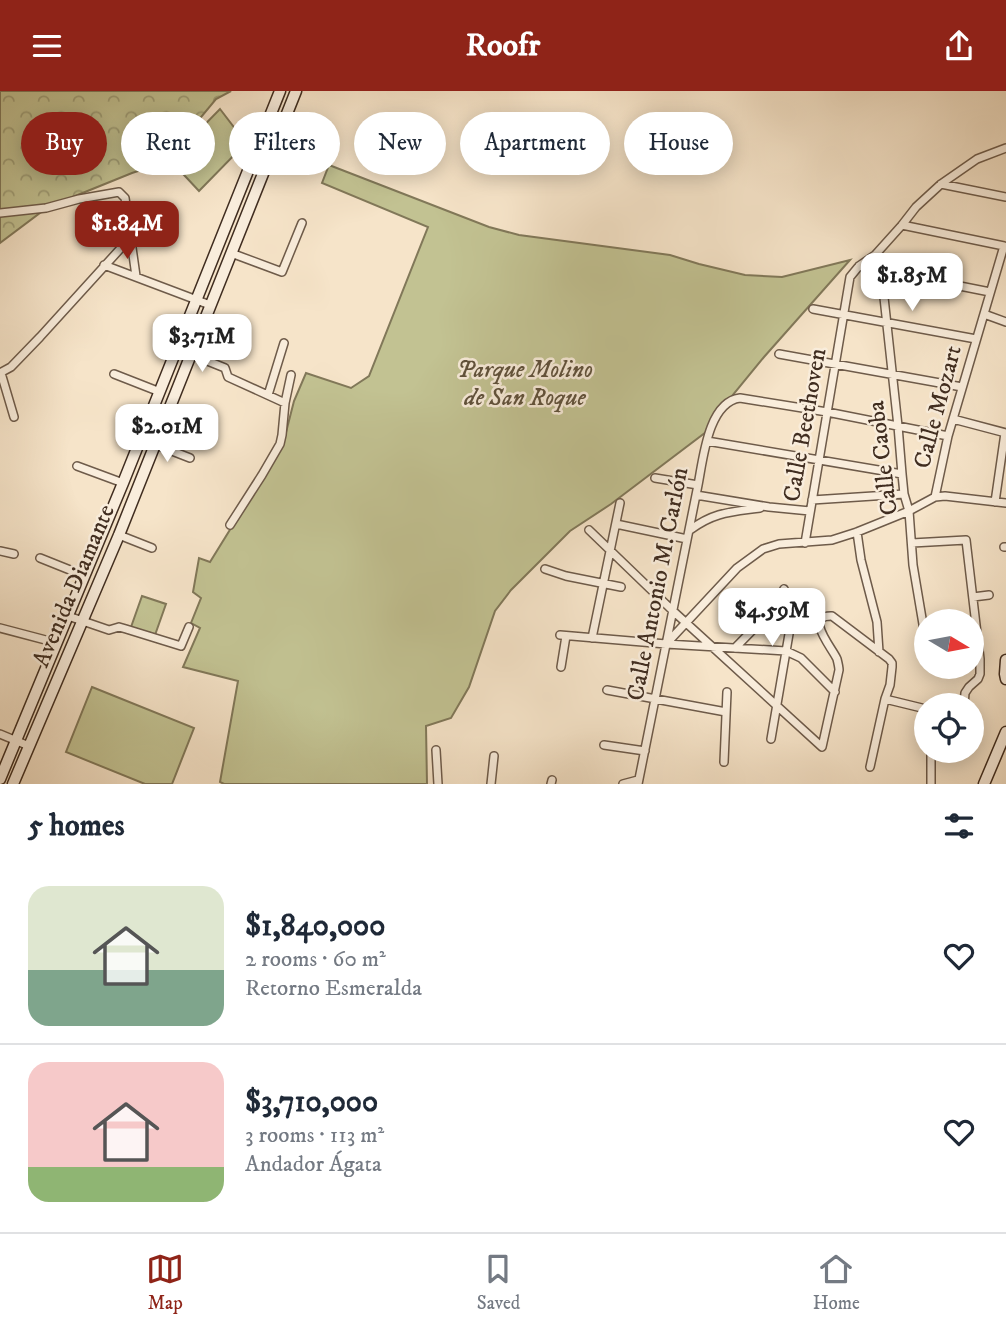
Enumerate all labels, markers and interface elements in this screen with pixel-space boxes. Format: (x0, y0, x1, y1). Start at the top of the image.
text: Roofr (466, 26, 540, 66)
icon: menu (28, 27, 66, 65)
icon: share (940, 27, 978, 65)
chip: Buy (21, 112, 107, 175)
chip: Rent (121, 112, 215, 175)
chip: Filters (229, 112, 340, 175)
chip: New (354, 112, 446, 175)
chip: Apartment (460, 112, 610, 175)
chip: House (624, 112, 733, 175)
pin: $1.84M (70, 201, 184, 261)
text: $1.84M (91, 209, 163, 238)
pin: $1.85M (855, 253, 969, 313)
text: $1.85M (877, 261, 947, 290)
pin: $3.71M (145, 315, 259, 374)
text: $3.71M (169, 322, 235, 351)
street label: Calle Mozart (907, 342, 969, 472)
street label: Calle Beethoven (777, 345, 833, 504)
park label: Parque Molino de San Roque (457, 355, 593, 413)
street label: Calle Caoba (861, 398, 905, 517)
pin: $2.01M (110, 405, 224, 464)
text: $2.01M (131, 412, 203, 441)
street label: Calle Antonio M. Carlón (621, 464, 695, 703)
street label: Avenida Diamante (26, 500, 122, 672)
pin: $4.59M (715, 589, 829, 648)
text: $4.59M (734, 596, 810, 625)
north arrow (914, 609, 984, 679)
map controls (914, 609, 984, 763)
button: locate (914, 693, 984, 763)
icon: filters (940, 807, 978, 845)
text: 5 homes (28, 808, 124, 845)
text: $1,840,000 (245, 908, 385, 945)
icon: home (84, 914, 168, 998)
icon: heart (940, 937, 978, 975)
text: 2 rooms · 60 m² (245, 945, 386, 974)
text: Retorno Esmeralda (245, 974, 422, 1003)
text: $3,710,000 (245, 1084, 378, 1121)
icon: home (84, 1090, 168, 1174)
icon: heart (940, 1113, 978, 1151)
text: 3 rooms · 113 m² (245, 1121, 384, 1150)
text: Andador Ágata (245, 1150, 382, 1179)
tab: Map (146, 1250, 184, 1315)
tab: Saved (477, 1250, 520, 1315)
tab: Home (813, 1250, 860, 1315)

